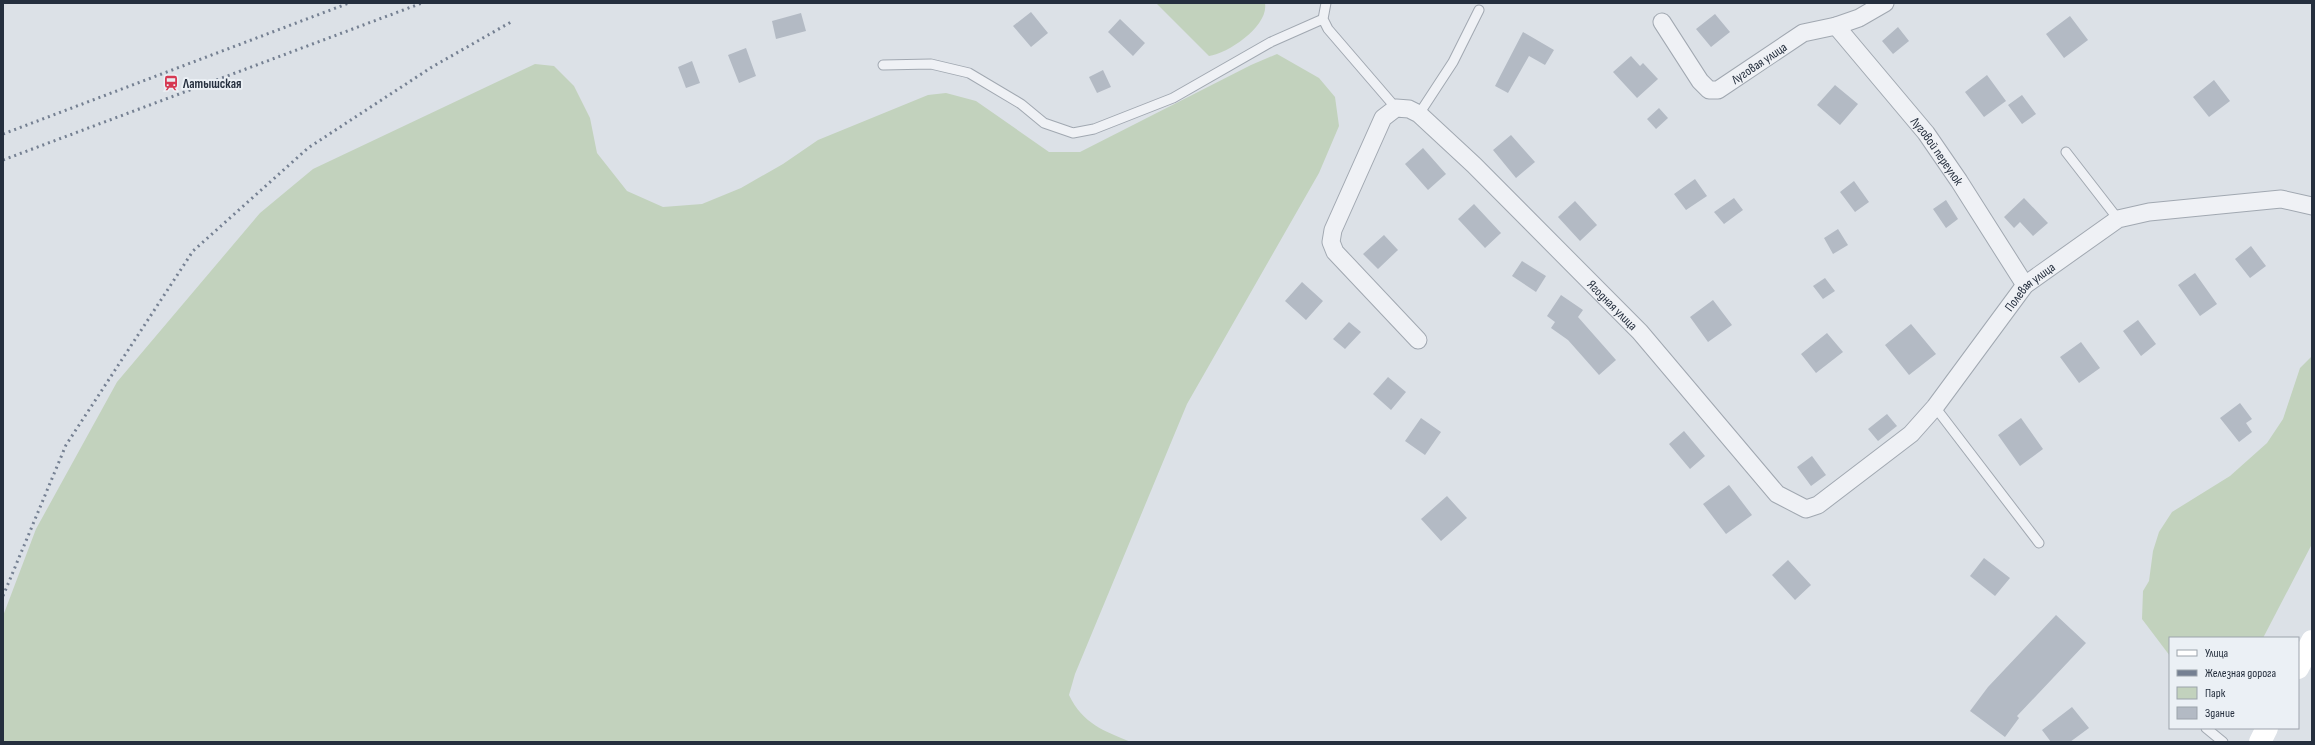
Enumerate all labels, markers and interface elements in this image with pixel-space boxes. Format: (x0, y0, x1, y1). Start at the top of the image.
street label: Луговая улица (1728, 39, 1790, 88)
station icon: Латышская (162, 74, 180, 92)
place label: Латышская (182, 76, 241, 92)
street label: Луговой переулок (1906, 113, 1967, 188)
street label: Полевая улица (2001, 259, 2058, 315)
street label: Ягодная улица (1584, 277, 1641, 334)
legend (2169, 637, 2299, 729)
text: Улица (2205, 646, 2229, 661)
text: Железная дорога (2205, 666, 2277, 681)
text: Парк (2205, 686, 2226, 701)
text: Здание (2205, 706, 2235, 721)

